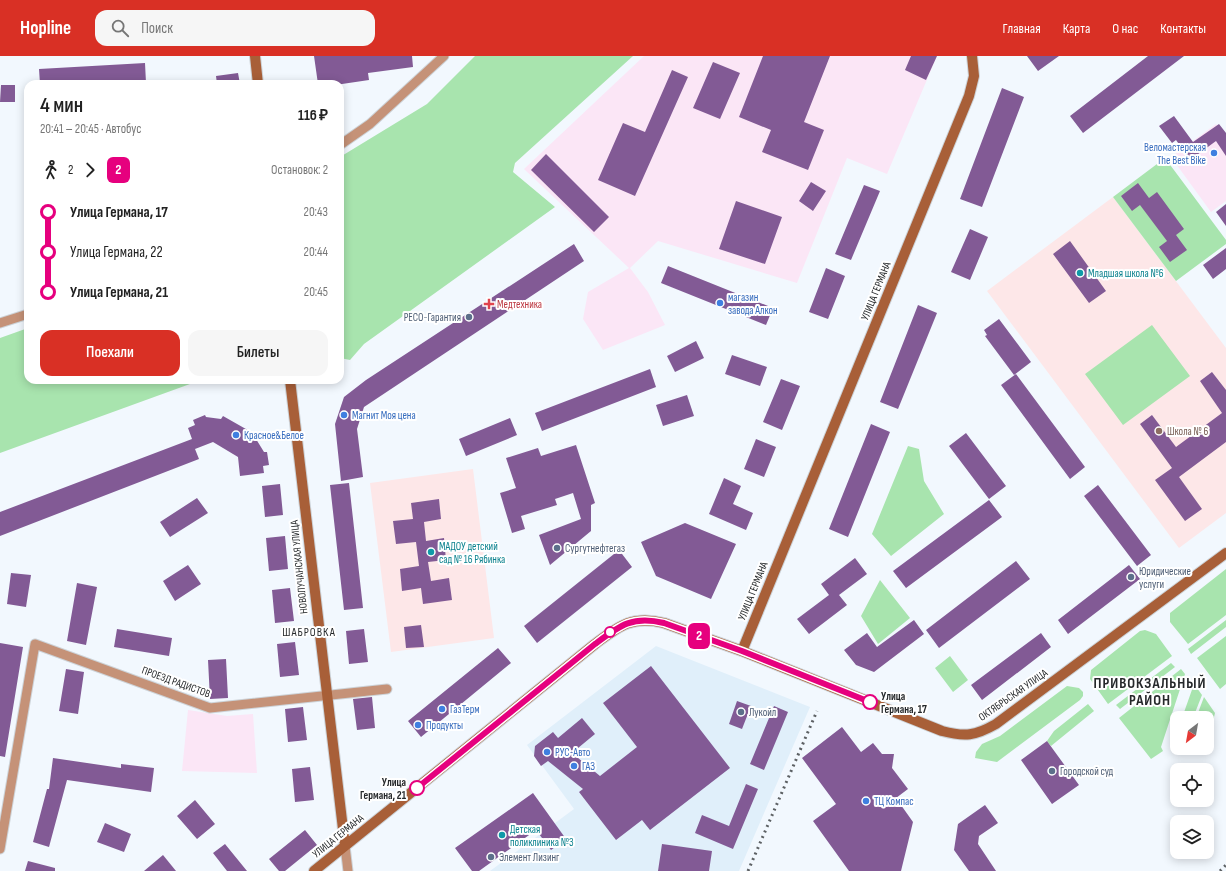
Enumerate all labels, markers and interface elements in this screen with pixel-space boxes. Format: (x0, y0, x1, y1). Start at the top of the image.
search box (95, 10, 375, 46)
text: Hopline (20, 17, 71, 40)
icon: search (109, 17, 131, 39)
text: Поиск (141, 19, 173, 38)
text: Главная (1003, 20, 1041, 37)
text: Карта (1063, 20, 1090, 37)
text: О нас (1112, 20, 1138, 37)
text: Контакты (1160, 20, 1206, 37)
text: 4 мин (40, 92, 83, 119)
text: 116 ₽ (298, 106, 328, 125)
text: 20:41 – 20:45 · Автобус (40, 121, 142, 137)
place label: Веломастерская The Best Bike (1144, 141, 1206, 167)
marker: Веломастерская The Best Bike (1209, 148, 1219, 158)
icon: walk (40, 159, 62, 181)
icon: forward (79, 159, 101, 181)
text: 2 (115, 161, 122, 178)
text: 2 (68, 162, 73, 178)
text: Остановок: 2 (271, 162, 328, 178)
text: Улица Германа, 17 (70, 203, 168, 222)
text: 20:43 (304, 204, 328, 220)
text: Улица Германа, 22 (70, 243, 163, 262)
text: 20:44 (304, 244, 328, 260)
street label: УЛИЦА ГЕРМАНА (858, 260, 894, 322)
place label: Младшая школа №6 (1088, 267, 1164, 280)
marker: Младшая школа №6 (1075, 268, 1085, 278)
text: Улица Германа, 21 (70, 283, 168, 302)
text: 20:45 (304, 284, 328, 300)
place label: магазин завода Алкон (728, 291, 778, 317)
place label: Медтехника (497, 298, 542, 311)
marker: магазин завода Алкон (715, 298, 725, 308)
marker: Медтехника (484, 299, 494, 309)
place label: РЕСО-Гарантия (404, 311, 461, 324)
marker: РЕСО-Гарантия (464, 312, 474, 322)
button: Поехали (40, 330, 180, 376)
button: Билеты (188, 330, 328, 376)
place label: Магнит Моя цена (352, 409, 416, 422)
marker: Магнит Моя цена (339, 410, 349, 420)
place label: Школа № 6 (1167, 425, 1209, 438)
marker: Школа № 6 (1154, 426, 1164, 436)
place label: Красное&Белое (244, 429, 304, 442)
marker: Красное&Белое (231, 430, 241, 440)
street label: НОВОЛУЧАНСКАЯ УЛИЦА (288, 519, 310, 615)
place label: МАДОУ детский сад № 16 Рябинка (439, 540, 505, 566)
place label: Сургутнефтегаз (565, 542, 625, 555)
marker: Сургутнефтегаз (552, 543, 562, 553)
marker: МАДОУ детский сад № 16 Рябинка (426, 547, 436, 557)
street label: УЛИЦА ГЕРМАНА (735, 560, 771, 622)
place label: Юридические услуги (1139, 565, 1191, 591)
marker: Юридические услуги (1126, 572, 1136, 582)
line badge: 2 (686, 623, 712, 649)
district label: ШАБРОВКА (282, 625, 336, 640)
unlabelled marker (604, 626, 616, 638)
text: 2 (696, 627, 702, 644)
street label: ПРОЕЗД РАДИСТОВ (140, 664, 212, 700)
street label: ОКТЯБРЬСКАЯ УЛИЦА (976, 666, 1050, 724)
district label: ПРИВОКЗАЛЬНЫЙ РАЙОН (1093, 674, 1207, 710)
place label: Улица Германа, 17 (881, 690, 927, 716)
marker: Улица Германа, 17 (862, 694, 878, 710)
place label: ГазТерм (450, 703, 480, 716)
marker: ГазТерм (437, 704, 447, 714)
place label: Лукойл (749, 706, 776, 719)
marker: Лукойл (736, 707, 746, 717)
north arrow (1170, 711, 1214, 755)
map controls (1170, 711, 1214, 859)
place label: Продукты (426, 719, 463, 732)
marker: Продукты (413, 720, 423, 730)
place label: РУС-Авто (555, 746, 591, 759)
marker: РУС-Авто (542, 747, 552, 757)
place label: ГАЗ (582, 760, 595, 773)
marker: ГАЗ (569, 761, 579, 771)
button: locate (1170, 763, 1214, 807)
place label: Городской суд (1060, 765, 1113, 778)
marker: Городской суд (1047, 766, 1057, 776)
place label: Улица Германа, 21 (360, 776, 407, 802)
marker: Улица Германа, 21 (409, 780, 425, 796)
place label: ТЦ Компас (874, 795, 914, 808)
marker: ТЦ Компас (861, 796, 871, 806)
street label: УЛИЦА ГЕРМАНА (310, 811, 366, 861)
button: layers (1170, 815, 1214, 859)
place label: Детская поликлиника №3 (510, 823, 574, 849)
marker: Детская поликлиника №3 (497, 830, 507, 840)
place label: Элемент Лизинг (499, 851, 560, 864)
marker: Элемент Лизинг (486, 852, 496, 862)

